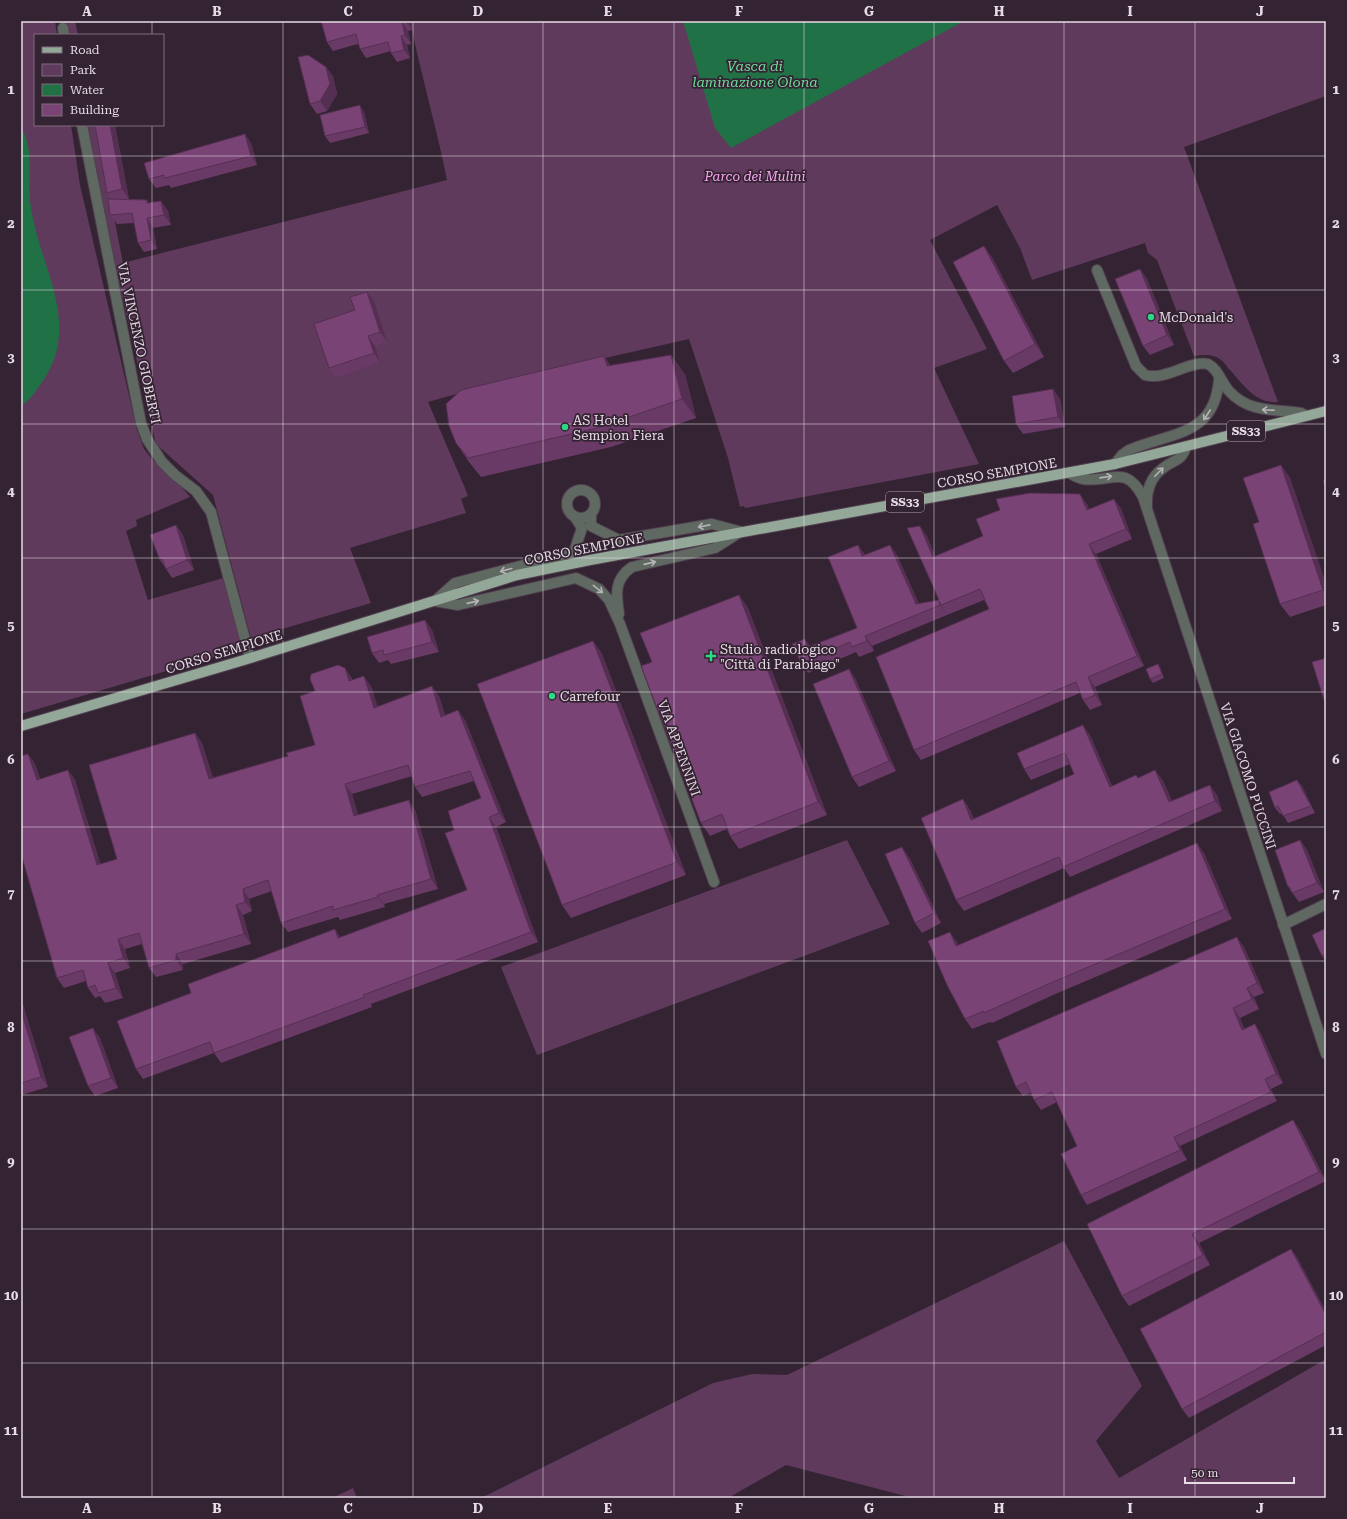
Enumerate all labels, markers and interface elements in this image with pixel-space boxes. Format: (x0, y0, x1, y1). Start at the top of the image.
text: A (82, 4, 92, 19)
text: B (212, 4, 222, 19)
text: C (343, 4, 353, 19)
text: D (473, 4, 483, 19)
text: E (604, 4, 612, 19)
text: F (735, 4, 743, 19)
text: G (864, 4, 874, 19)
text: H (994, 4, 1005, 19)
text: I (1127, 4, 1133, 19)
text: J (1256, 4, 1264, 19)
legend (34, 34, 164, 126)
text: Road (70, 43, 100, 57)
water label: Vasca di laminazione Olona (692, 58, 818, 90)
text: Park (70, 63, 97, 77)
text: 1 (7, 82, 15, 97)
text: 1 (1332, 82, 1340, 97)
text: Water (70, 83, 104, 97)
text: Building (70, 103, 119, 117)
park label: Parco dei Mulini (703, 169, 806, 184)
text: 2 (7, 216, 15, 231)
text: 2 (1332, 216, 1340, 231)
street label: VIA VINCENZO GIOBERTI (115, 261, 164, 425)
place label: McDonald's (1159, 310, 1233, 325)
marker: McDonald's (1146, 312, 1156, 322)
text: 3 (7, 350, 15, 365)
text: 3 (1332, 350, 1340, 365)
one-way arrow (1262, 406, 1275, 413)
one-way arrow (1202, 409, 1210, 421)
place label: AS Hotel Sempion Fiera (573, 413, 664, 443)
road number: SS33 (1227, 421, 1265, 441)
marker: AS Hotel Sempion Fiera (560, 422, 570, 432)
street label: CORSO SEMPIONE (936, 455, 1058, 491)
one-way arrow (1154, 467, 1164, 477)
one-way arrow (1099, 473, 1112, 481)
text: 4 (7, 484, 15, 499)
text: 4 (1332, 484, 1340, 499)
road number: SS33 (886, 492, 924, 512)
one-way arrow (698, 522, 711, 530)
street label: CORSO SEMPIONE (523, 530, 645, 568)
one-way arrow (643, 558, 656, 566)
one-way arrow (499, 567, 512, 574)
one-way arrow (592, 585, 603, 593)
one-way arrow (466, 598, 479, 605)
text: 5 (7, 618, 15, 633)
text: 5 (1332, 618, 1340, 633)
street label: CORSO SEMPIONE (164, 627, 284, 677)
place label: Studio radiologico "Città di Parabiago" (720, 642, 840, 672)
marker: Studio radiologico "Città di Parabiago" (705, 650, 717, 662)
place label: Carrefour (560, 689, 621, 704)
marker: Carrefour (547, 691, 557, 701)
street label: VIA APPENNINI (655, 698, 703, 798)
street label: VIA GIACOMO PUCCINI (1217, 701, 1279, 851)
text: 6 (7, 752, 15, 767)
text: 6 (1332, 752, 1340, 767)
text: 7 (7, 886, 15, 901)
text: 7 (1332, 886, 1340, 901)
text: 8 (7, 1020, 15, 1035)
text: 8 (1332, 1020, 1340, 1035)
text: 9 (7, 1154, 15, 1169)
text: 9 (1332, 1154, 1340, 1169)
text: 10 (4, 1288, 18, 1303)
text: 10 (1329, 1288, 1343, 1303)
text: 11 (4, 1423, 18, 1438)
text: 11 (1329, 1423, 1343, 1438)
scale bar (1185, 1459, 1294, 1485)
text: 50 m (1191, 1466, 1218, 1480)
text: A (82, 1501, 92, 1516)
text: B (212, 1501, 222, 1516)
text: C (343, 1501, 353, 1516)
text: D (473, 1501, 483, 1516)
text: E (604, 1501, 612, 1516)
text: F (735, 1501, 743, 1516)
text: G (864, 1501, 874, 1516)
text: H (994, 1501, 1005, 1516)
text: I (1127, 1501, 1133, 1516)
text: J (1256, 1501, 1264, 1516)

